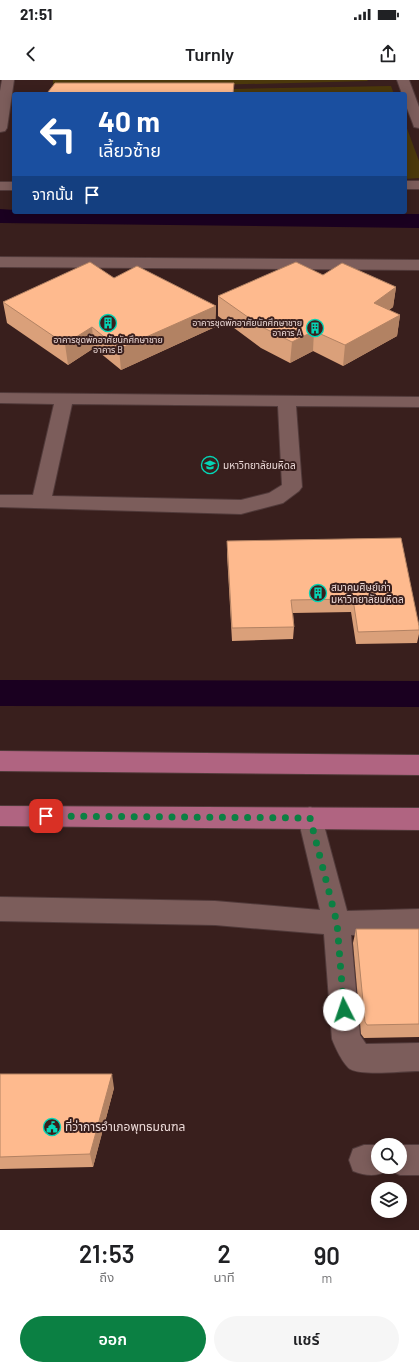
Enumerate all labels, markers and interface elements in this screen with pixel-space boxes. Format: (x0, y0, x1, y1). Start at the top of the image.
text: 21:51 (20, 5, 52, 23)
icon: back (20, 43, 42, 65)
text: Turnly (185, 43, 234, 65)
icon: share (377, 43, 399, 65)
text: 40 m (98, 104, 160, 138)
icon: left (32, 108, 84, 160)
text: เลี้ยวซ้าย (98, 139, 161, 161)
icon: arrive (81, 184, 103, 206)
text: จากนั้น (32, 185, 73, 203)
building icon: อาคารชุดพักอาศัยนักศึกษาชาย อาคาร B (98, 313, 118, 333)
place label: อาคารชุดพักอาศัยนักศึกษาชาย อาคาร A (192, 317, 303, 338)
building icon: อาคารชุดพักอาศัยนักศึกษาชาย อาคาร A (305, 318, 325, 338)
place label: อาคารชุดพักอาศัยนักศึกษาชาย อาคาร B (53, 334, 163, 355)
school or university icon: มหาวิทยาลัยมหิดล (200, 455, 220, 475)
place label: มหาวิทยาลัยมหิดล (223, 459, 296, 471)
place label: สมาคมศิษย์เก่า มหาวิทยาลัยมหิดล (331, 581, 404, 605)
building icon: สมาคมศิษย์เก่า มหาวิทยาลัยมหิดล (308, 583, 328, 603)
pin (29, 799, 63, 833)
icon: arrive (35, 805, 57, 827)
position arrow (323, 989, 365, 1031)
public building icon: ที่ว่าการอำเภอพุทธมณฑล (42, 1117, 62, 1137)
place label: ที่ว่าการอำเภอพุทธมณฑล (65, 1118, 185, 1134)
map controls (371, 1138, 407, 1218)
button: search (371, 1138, 407, 1174)
button: layers (371, 1182, 407, 1218)
text: 21:53 (79, 1239, 134, 1268)
text: 2 (217, 1239, 231, 1268)
text: 90 (314, 1241, 340, 1270)
text: ถึง (99, 1269, 114, 1285)
text: นาที (214, 1269, 235, 1285)
text: m (321, 1270, 332, 1286)
button: ออก (20, 1316, 206, 1362)
button: แชร์ (214, 1316, 399, 1362)

